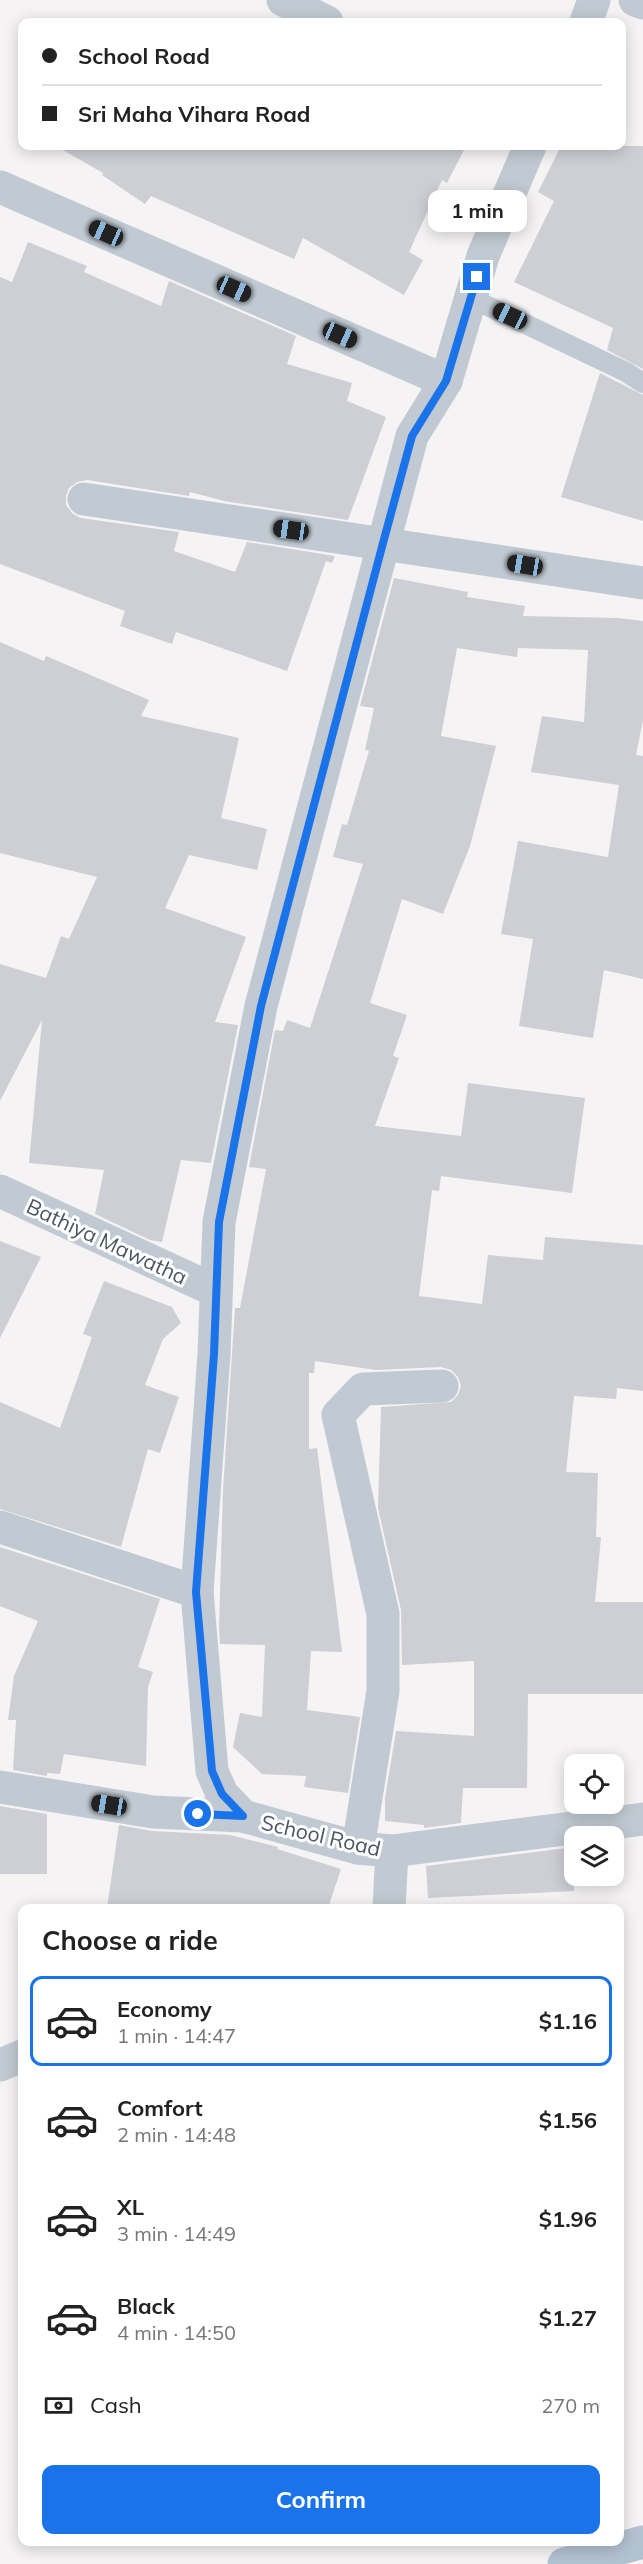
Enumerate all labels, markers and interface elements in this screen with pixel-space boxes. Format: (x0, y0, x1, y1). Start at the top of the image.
text: School Road (78, 42, 210, 70)
text: Sri Maha Vihara Road (78, 100, 311, 128)
callout: 1 min (428, 190, 526, 232)
text: 1 min (451, 198, 504, 223)
car (86, 217, 126, 249)
route end (463, 263, 490, 290)
car (214, 273, 254, 305)
car (490, 300, 530, 332)
car (320, 319, 360, 351)
car (272, 519, 310, 541)
car (506, 553, 544, 577)
street label: Bathiya Mawatha (23, 1192, 191, 1290)
map controls (564, 1754, 624, 1886)
button: locate (564, 1754, 624, 1814)
car (90, 1793, 128, 1817)
route start (184, 1800, 211, 1827)
street label: School Road (259, 1809, 383, 1861)
button: layers (564, 1826, 624, 1886)
text: Choose a ride (42, 1923, 218, 1957)
icon: car (45, 1994, 99, 2048)
text: Economy (117, 1995, 212, 2023)
text: $1.16 (539, 2007, 597, 2035)
text: 1 min · 14:47 (117, 2023, 236, 2048)
icon: car (45, 2093, 99, 2147)
text: Comfort (117, 2094, 203, 2122)
text: $1.56 (539, 2106, 597, 2134)
text: 2 min · 14:48 (117, 2122, 236, 2147)
icon: car (45, 2192, 99, 2246)
text: XL (117, 2193, 144, 2221)
text: $1.96 (539, 2205, 597, 2233)
text: 3 min · 14:49 (117, 2221, 236, 2246)
icon: car (45, 2291, 99, 2345)
text: Black (117, 2292, 175, 2320)
text: $1.27 (539, 2304, 597, 2332)
text: 4 min · 14:50 (117, 2320, 236, 2345)
icon: cash (42, 2389, 75, 2422)
text: Cash (90, 2391, 142, 2419)
text: 270 m (541, 2393, 600, 2418)
button: Confirm (42, 2465, 600, 2534)

